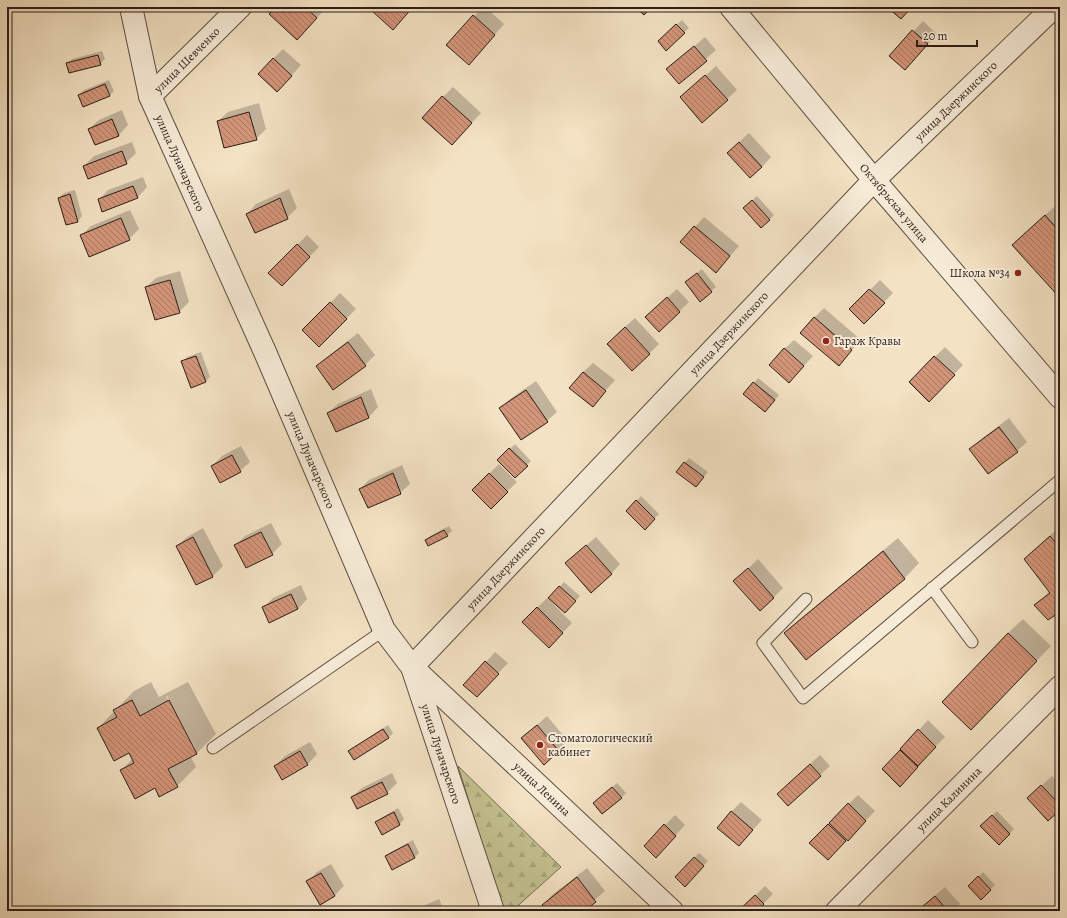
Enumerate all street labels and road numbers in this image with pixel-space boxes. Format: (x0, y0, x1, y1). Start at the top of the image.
street label: улица Шевченко (150, 24, 223, 97)
street label: улица Дзержинского (911, 57, 1001, 145)
street label: улица Луначарского (151, 111, 209, 214)
street label: Октябрьская улица (856, 160, 932, 246)
street label: улица Дзержинского (685, 288, 772, 379)
street label: улица Луначарского (283, 408, 339, 511)
street label: улица Дзержинского (462, 523, 549, 614)
street label: улица Луначарского (417, 701, 465, 806)
street label: улица Ленина (509, 758, 574, 820)
street label: улица Калинина (912, 763, 985, 836)

